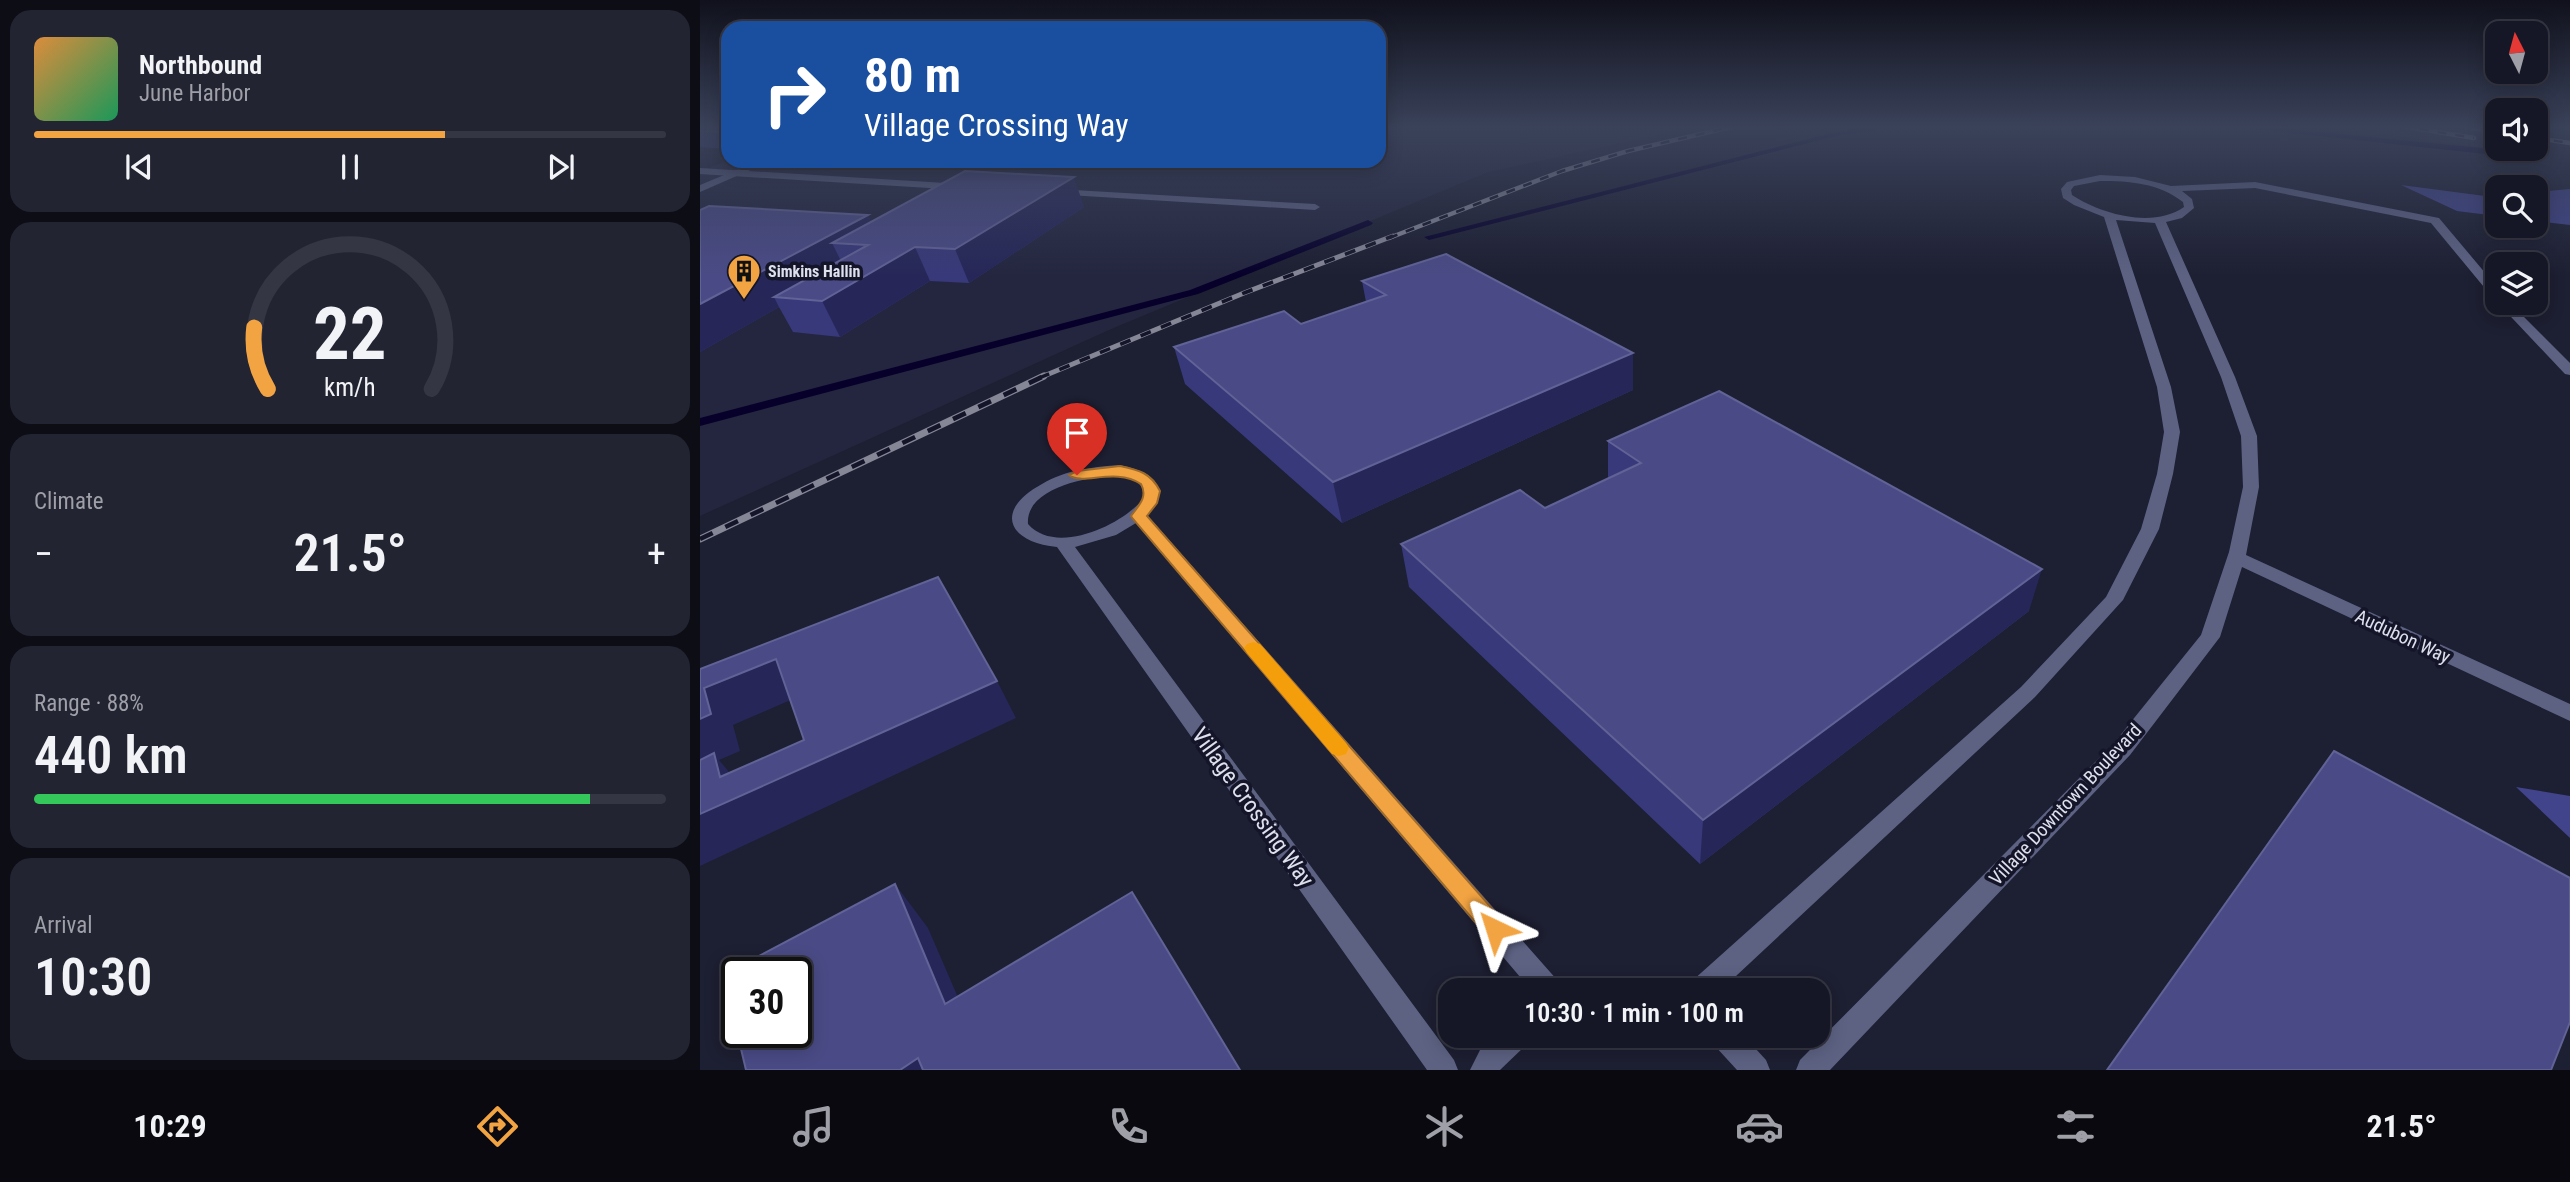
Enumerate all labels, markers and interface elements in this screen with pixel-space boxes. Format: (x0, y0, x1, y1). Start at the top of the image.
north arrow (2485, 21, 2548, 84)
map controls (2485, 21, 2548, 315)
text: 80 m (864, 47, 961, 104)
icon: right (749, 49, 840, 140)
text: Northbound (139, 50, 262, 80)
text: June Harbor (139, 80, 251, 107)
button: sound (2485, 98, 2548, 161)
text: Village Crossing Way (864, 106, 1129, 144)
icon: previous (120, 148, 158, 186)
icon: pause (331, 148, 369, 186)
icon: next (542, 148, 580, 186)
button: search (2485, 175, 2548, 238)
building icon: Simkins Hallin (725, 252, 763, 301)
button: layers (2485, 252, 2548, 315)
place label: Simkins Hallin (768, 262, 860, 281)
text: 22 (313, 291, 387, 377)
text: km/h (324, 373, 376, 402)
pin (1047, 403, 1107, 475)
icon: arrive (1058, 414, 1096, 452)
text: Climate (34, 488, 104, 515)
text: 21.5° (293, 523, 407, 584)
text: − (34, 532, 53, 576)
text: + (647, 532, 666, 576)
street label: Audubon Way (2352, 604, 2454, 668)
text: Range · 88% (34, 690, 144, 717)
street label: Village Downtown Boulevard (1984, 719, 2146, 890)
street label: Village Crossing Way (1186, 722, 1320, 892)
text: 440 km (34, 725, 188, 786)
position arrow (1458, 892, 1532, 966)
text: Arrival (34, 912, 93, 939)
text: 10:30 (34, 947, 152, 1008)
speed limit sign: 30 (721, 957, 812, 1048)
text: 10:30 · 1 min · 100 m (1524, 998, 1744, 1028)
icon: directions (473, 1102, 522, 1151)
icon: music (789, 1102, 838, 1151)
icon: phone (1104, 1102, 1153, 1151)
icon: climate (1420, 1102, 1469, 1151)
icon: car (1735, 1102, 1784, 1151)
icon: filters (2051, 1102, 2100, 1151)
text: 10:29 (133, 1107, 207, 1145)
text: 21.5° (2366, 1107, 2437, 1145)

